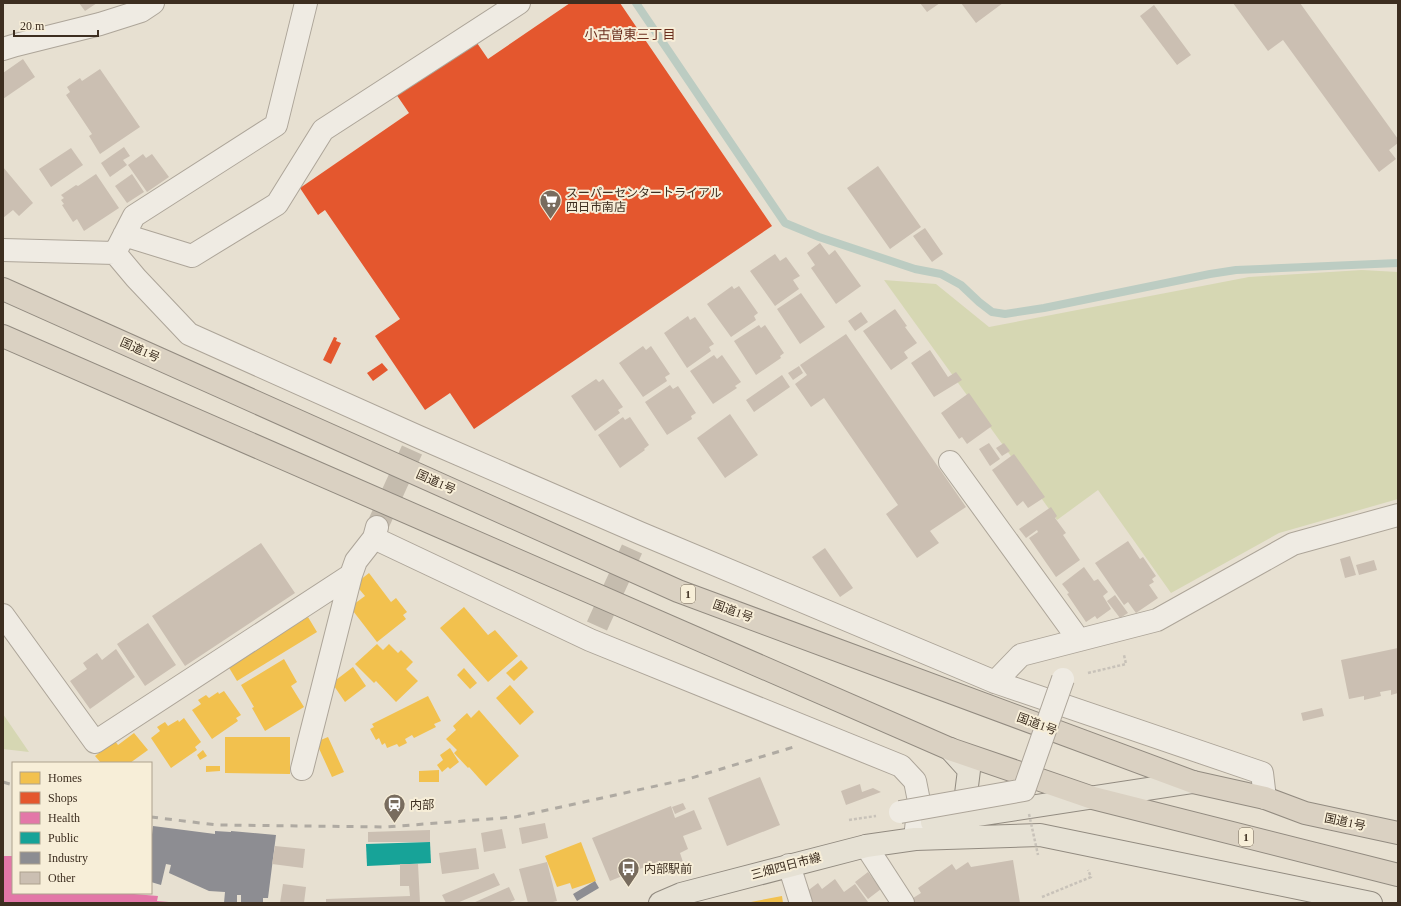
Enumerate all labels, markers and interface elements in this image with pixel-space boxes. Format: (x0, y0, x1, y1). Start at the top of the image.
scale bar (14, 12, 98, 38)
text: 20 m (20, 19, 45, 33)
district label: 小古曽東三丁目 (584, 27, 676, 42)
place label: スーパーセンタートライアル 四日市南店 (566, 186, 722, 214)
supermarket icon: スーパーセンタートライアル 四日市南店 (537, 187, 563, 220)
street label: 国道1号 (118, 335, 162, 365)
street label: 国道1号 (414, 467, 458, 497)
road number: 1 (681, 585, 695, 603)
street label: 国道1号 (711, 597, 755, 625)
street label: 国道1号 (1015, 710, 1059, 738)
legend (12, 762, 152, 894)
text: Homes (48, 771, 82, 785)
text: Shops (48, 791, 78, 805)
station icon: 内部 (382, 792, 408, 825)
place label: 内部 (410, 798, 434, 812)
text: Health (48, 811, 80, 825)
street label: 国道1号 (1323, 811, 1367, 833)
road number: 1 (1239, 828, 1253, 846)
text: Public (48, 831, 79, 845)
street label: 三畑四日市線 (749, 850, 823, 882)
text: Industry (48, 851, 88, 865)
bus stop icon: 内部駅前 (616, 856, 642, 889)
place label: 内部駅前 (644, 862, 692, 876)
text: Other (48, 871, 75, 885)

